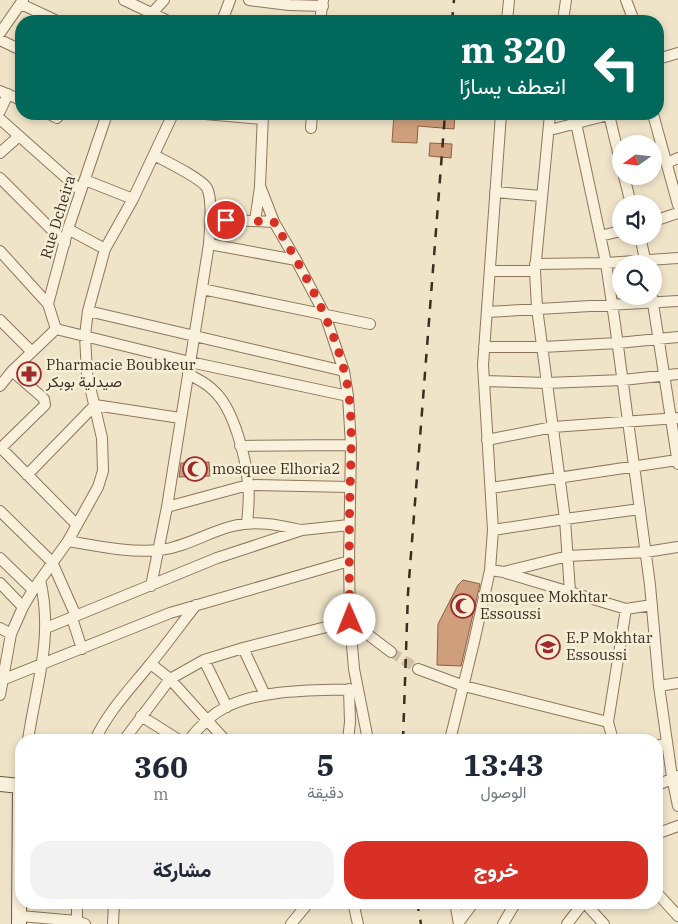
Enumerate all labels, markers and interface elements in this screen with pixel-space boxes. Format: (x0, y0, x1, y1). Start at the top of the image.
text: 320 m (461, 27, 566, 73)
icon: left (584, 35, 649, 100)
text: انعطف يسارًا (459, 71, 566, 100)
north arrow (612, 135, 662, 185)
map controls (612, 135, 662, 305)
street label: Rue Dcheira (36, 173, 79, 261)
button: sound (612, 195, 662, 245)
pin (205, 199, 247, 241)
icon: arrive (212, 206, 240, 234)
button: search (612, 255, 662, 305)
place label: Pharmacie Boubkeur صيدلية بوبكر (45, 355, 196, 391)
pharmacy icon: Pharmacie Boubkeur صيدلية بوبكر (16, 361, 42, 387)
mosque icon: mosquee Elhoria2 (182, 456, 208, 482)
place label: mosquee Elhoria2 (212, 459, 340, 478)
place label: mosquee Mokhtar Essoussi (480, 587, 608, 623)
position arrow (323, 593, 375, 645)
mosque icon: mosquee Mokhtar Essoussi (450, 593, 476, 619)
place label: E.P Mokhtar Essoussi (566, 628, 653, 664)
school or university icon: E.P Mokhtar Essoussi (535, 634, 561, 660)
text: 5 (316, 745, 334, 784)
text: 13:43 (463, 745, 544, 784)
text: 360 (134, 747, 188, 786)
text: دقيقة (307, 782, 344, 802)
text: الوصول (480, 782, 527, 802)
text: m (153, 784, 169, 804)
button: مشاركة (30, 841, 334, 899)
button: خروج (344, 841, 648, 899)

